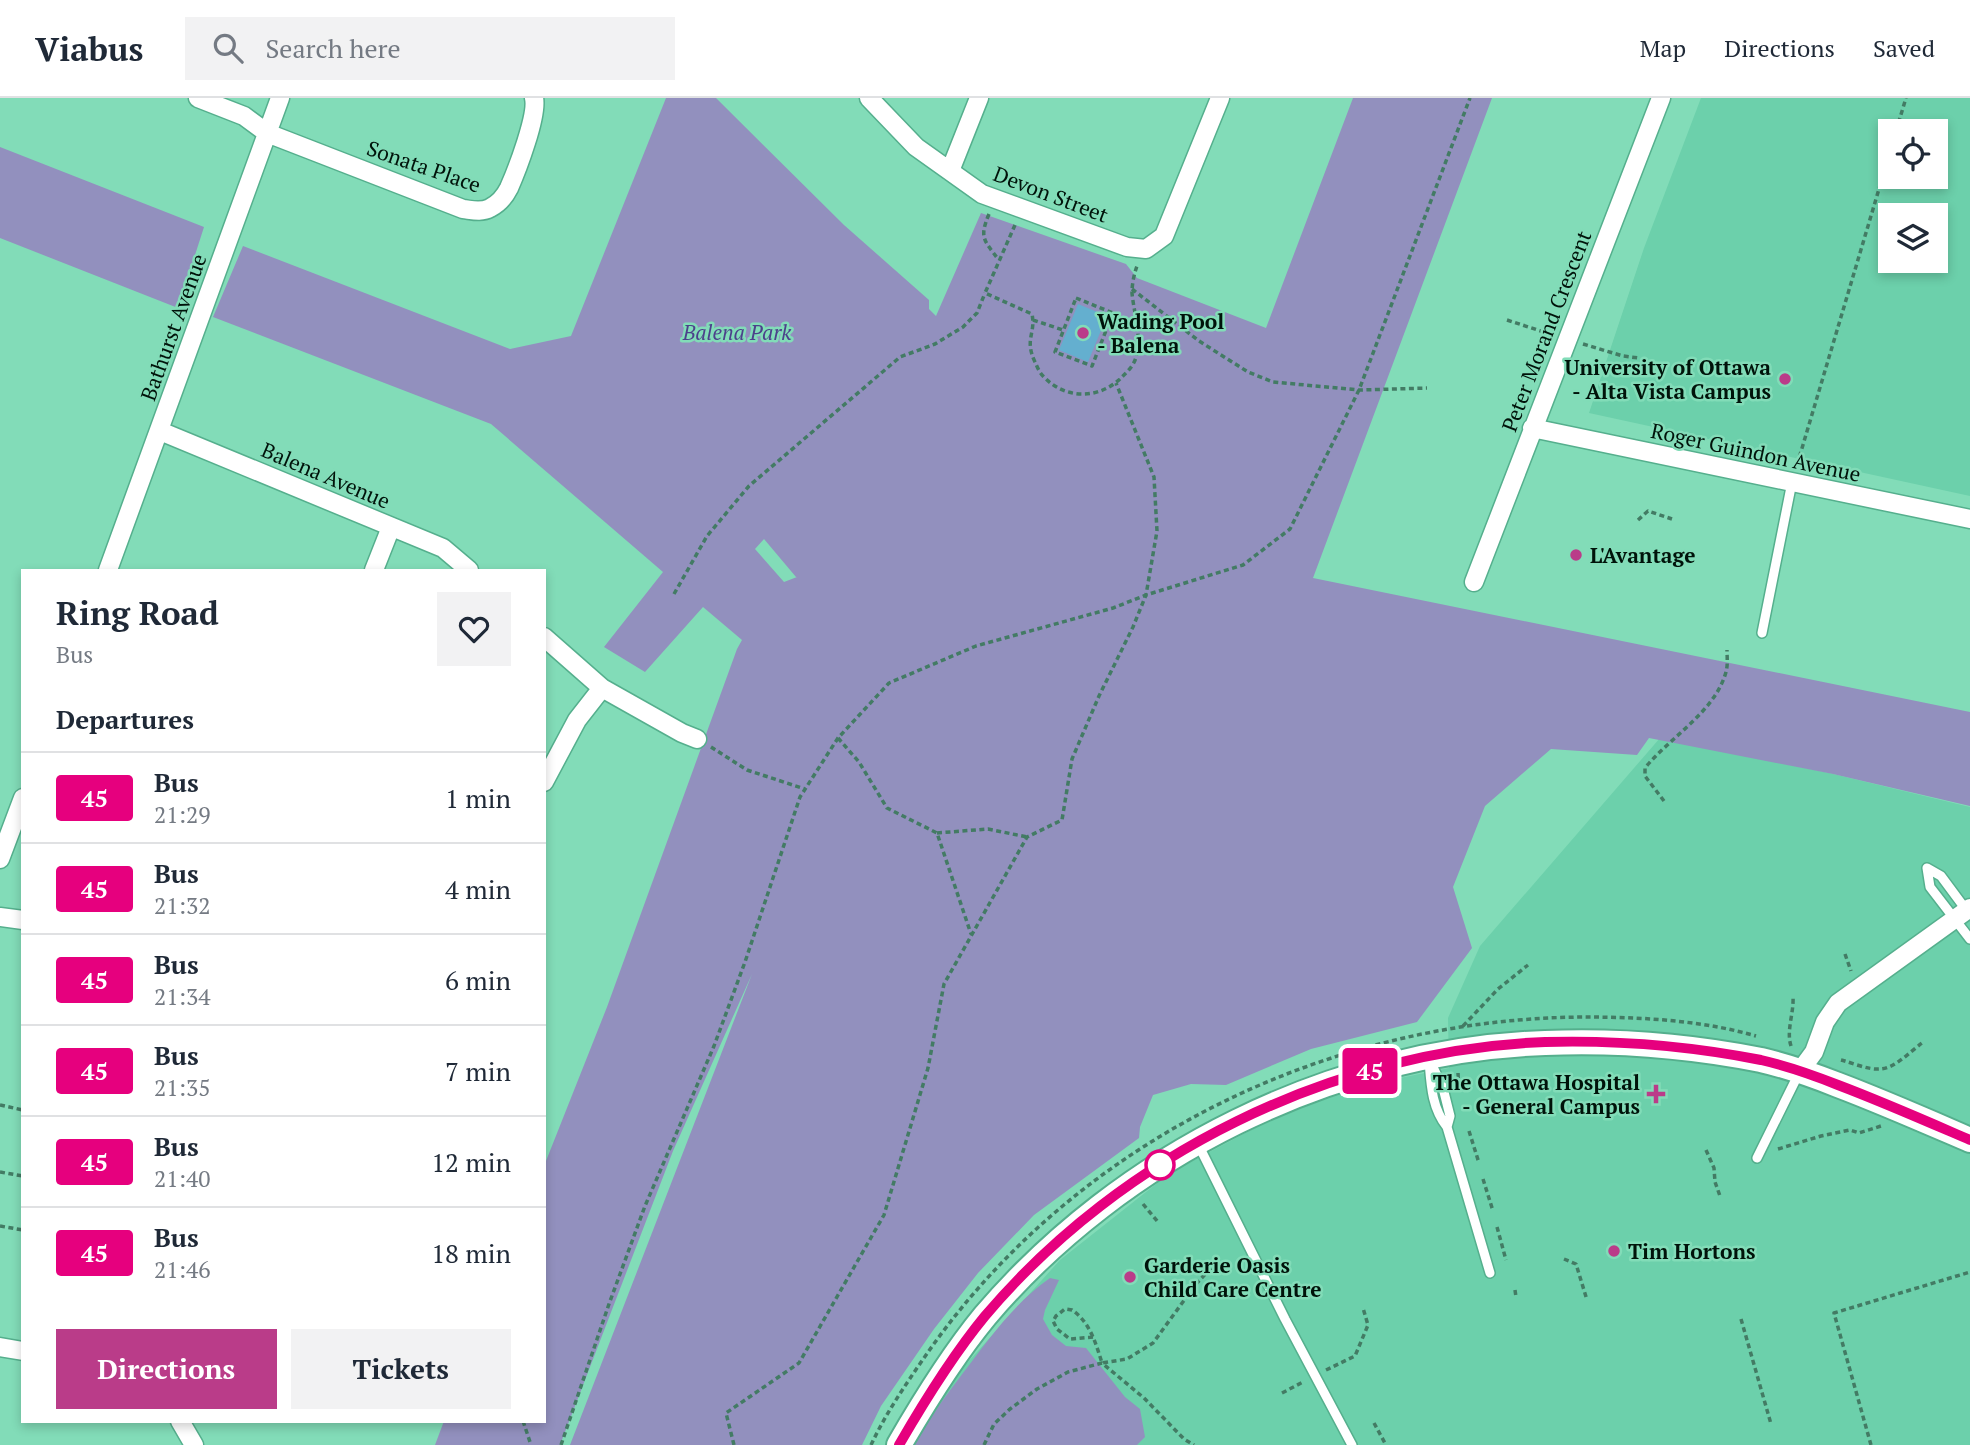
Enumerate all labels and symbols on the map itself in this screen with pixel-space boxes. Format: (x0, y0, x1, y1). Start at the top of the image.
street label: Sonata Place (363, 133, 485, 199)
street label: Devon Street (990, 159, 1112, 229)
street label: Peter Morand Crescent (1495, 226, 1597, 436)
street label: Bathurst Avenue (133, 250, 213, 404)
place label: Wading Pool - Balena (1097, 307, 1224, 359)
park label: Balena Park (682, 318, 792, 346)
marker: Wading Pool - Balena (1075, 325, 1091, 341)
place label: University of Ottawa - Alta Vista Campus (1564, 353, 1771, 405)
marker: University of Ottawa - Alta Vista Campus (1777, 371, 1793, 387)
street label: Roger Guindon Avenue (1648, 416, 1864, 488)
street label: Balena Avenue (257, 435, 395, 515)
place label: L'Avantage (1590, 541, 1696, 569)
marker: L'Avantage (1568, 547, 1584, 563)
line badge: 45 (1338, 1048, 1402, 1094)
place label: The Ottawa Hospital - General Campus (1433, 1068, 1640, 1120)
marker: The Ottawa Hospital - General Campus (1646, 1084, 1666, 1104)
unlabelled marker (1145, 1150, 1175, 1180)
place label: Tim Hortons (1628, 1237, 1756, 1265)
marker: Tim Hortons (1606, 1243, 1622, 1259)
place label: Garderie Oasis Child Care Centre (1144, 1251, 1321, 1303)
marker: Garderie Oasis Child Care Centre (1122, 1269, 1138, 1285)

